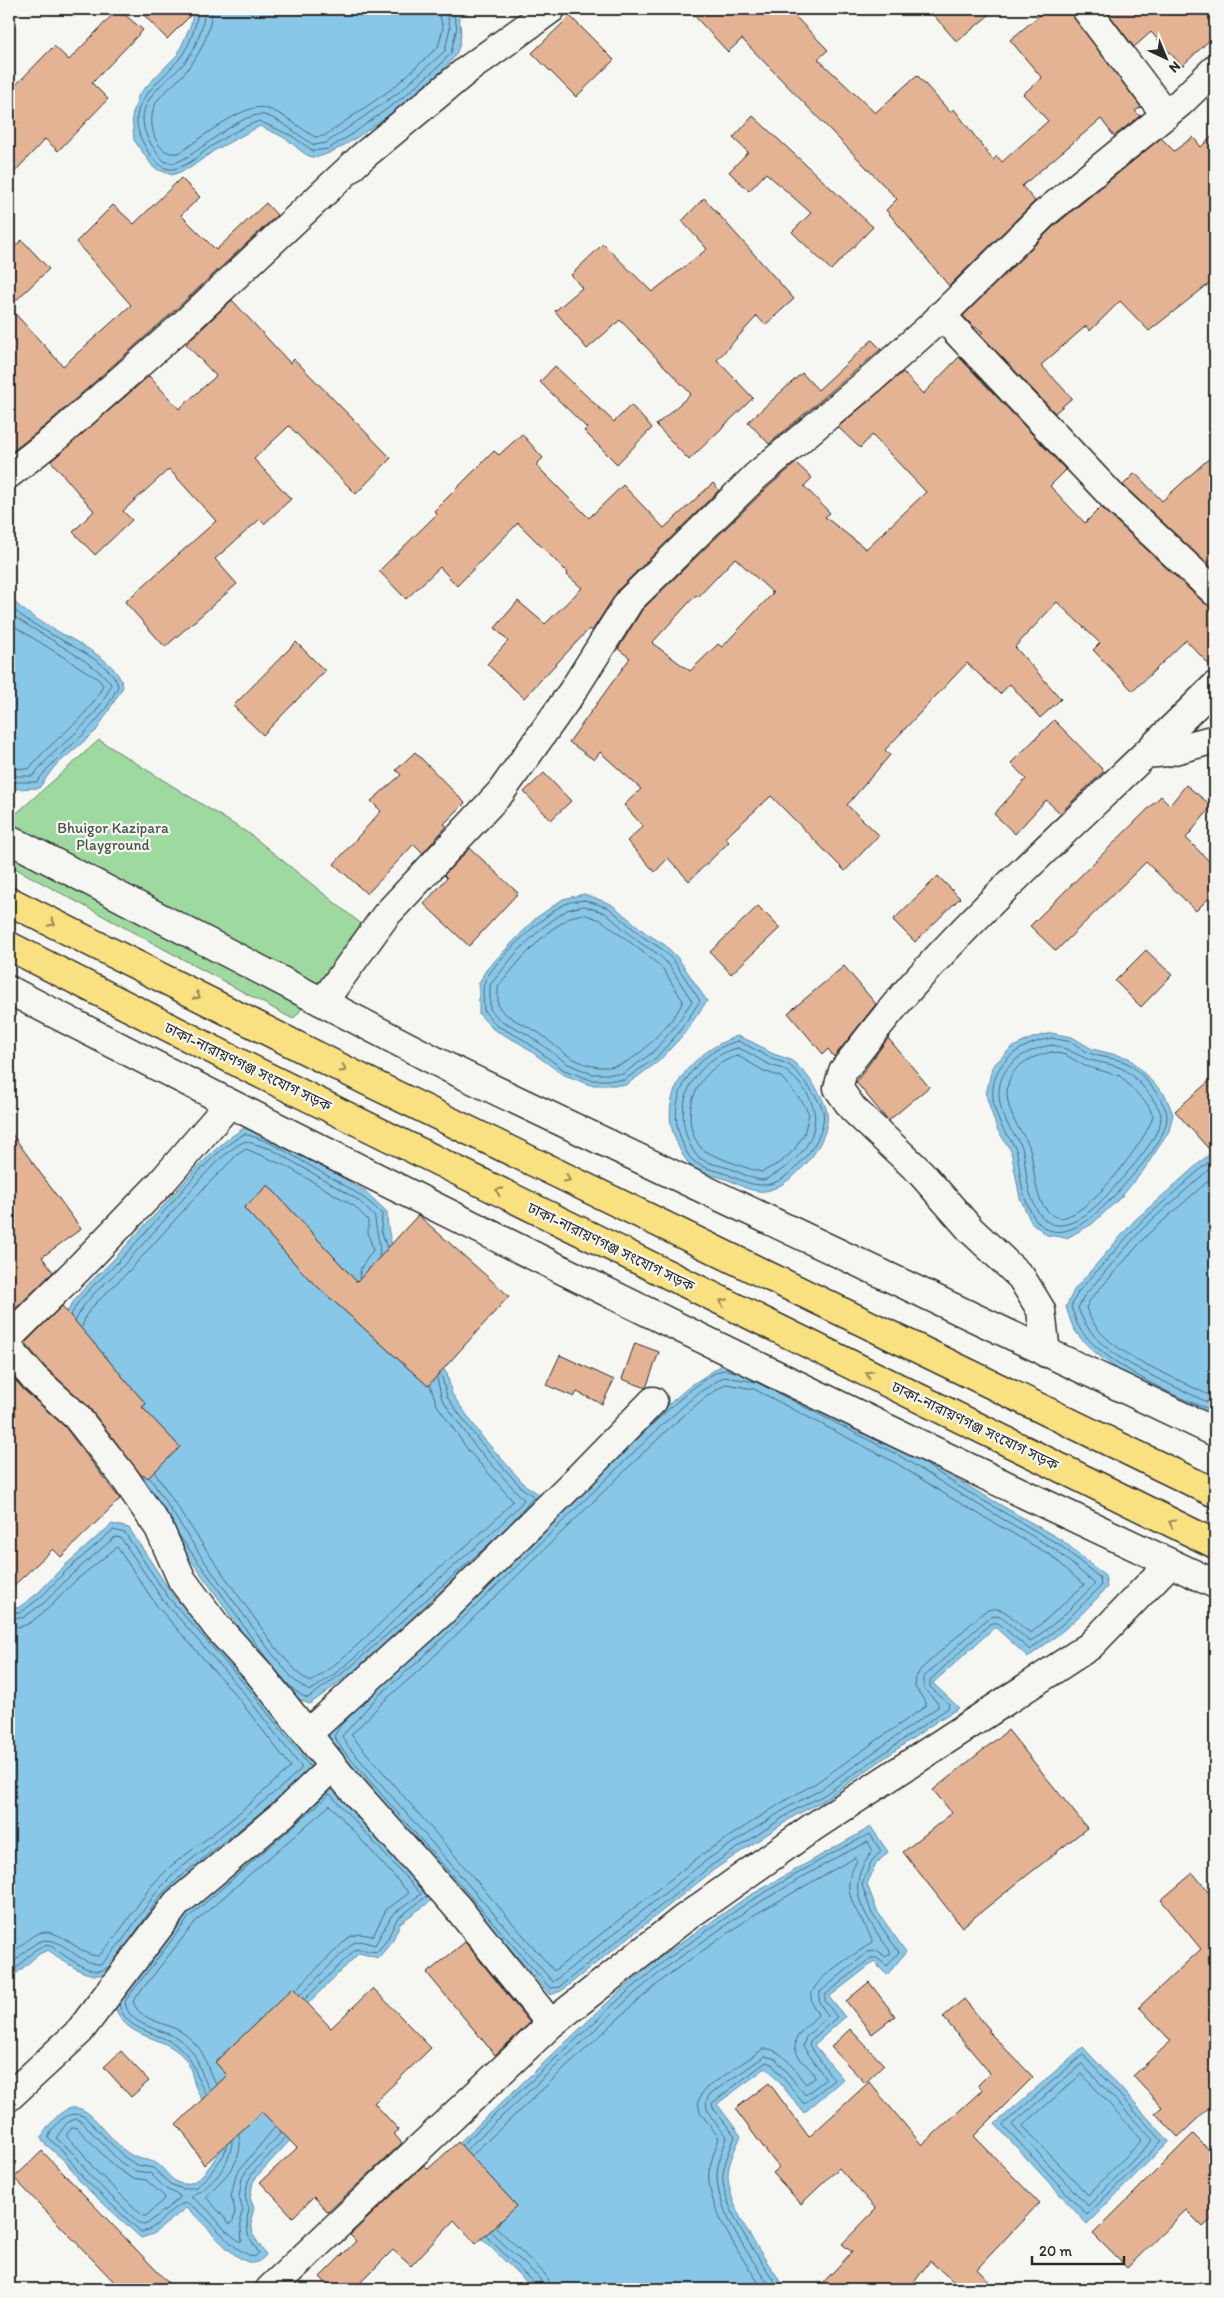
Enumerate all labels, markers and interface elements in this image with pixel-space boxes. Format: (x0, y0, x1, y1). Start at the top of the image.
north arrow (1142, 32, 1192, 82)
text: N (1165, 58, 1184, 76)
park label: Bhuigor Kazipara Playground (57, 819, 169, 854)
one-way arrow (47, 917, 56, 927)
one-way arrow (192, 990, 201, 1000)
street label: ঢাকা-নারায়ণগঞ্জ সংযোগ সড়ক (161, 1018, 335, 1116)
one-way arrow (338, 1063, 347, 1073)
one-way arrow (562, 1173, 571, 1184)
one-way arrow (495, 1187, 504, 1197)
street label: ঢাকা-নারায়ণগঞ্জ সংযোগ সড়ক (524, 1198, 698, 1296)
one-way arrow (719, 1298, 728, 1308)
one-way arrow (865, 1370, 874, 1380)
street label: ঢাকা-নারায়ণগঞ্জ সংযোগ সড়ক (888, 1377, 1062, 1475)
one-way arrow (1168, 1519, 1177, 1529)
scale bar (1032, 2233, 1124, 2265)
text: 20 m (1039, 2242, 1073, 2260)

